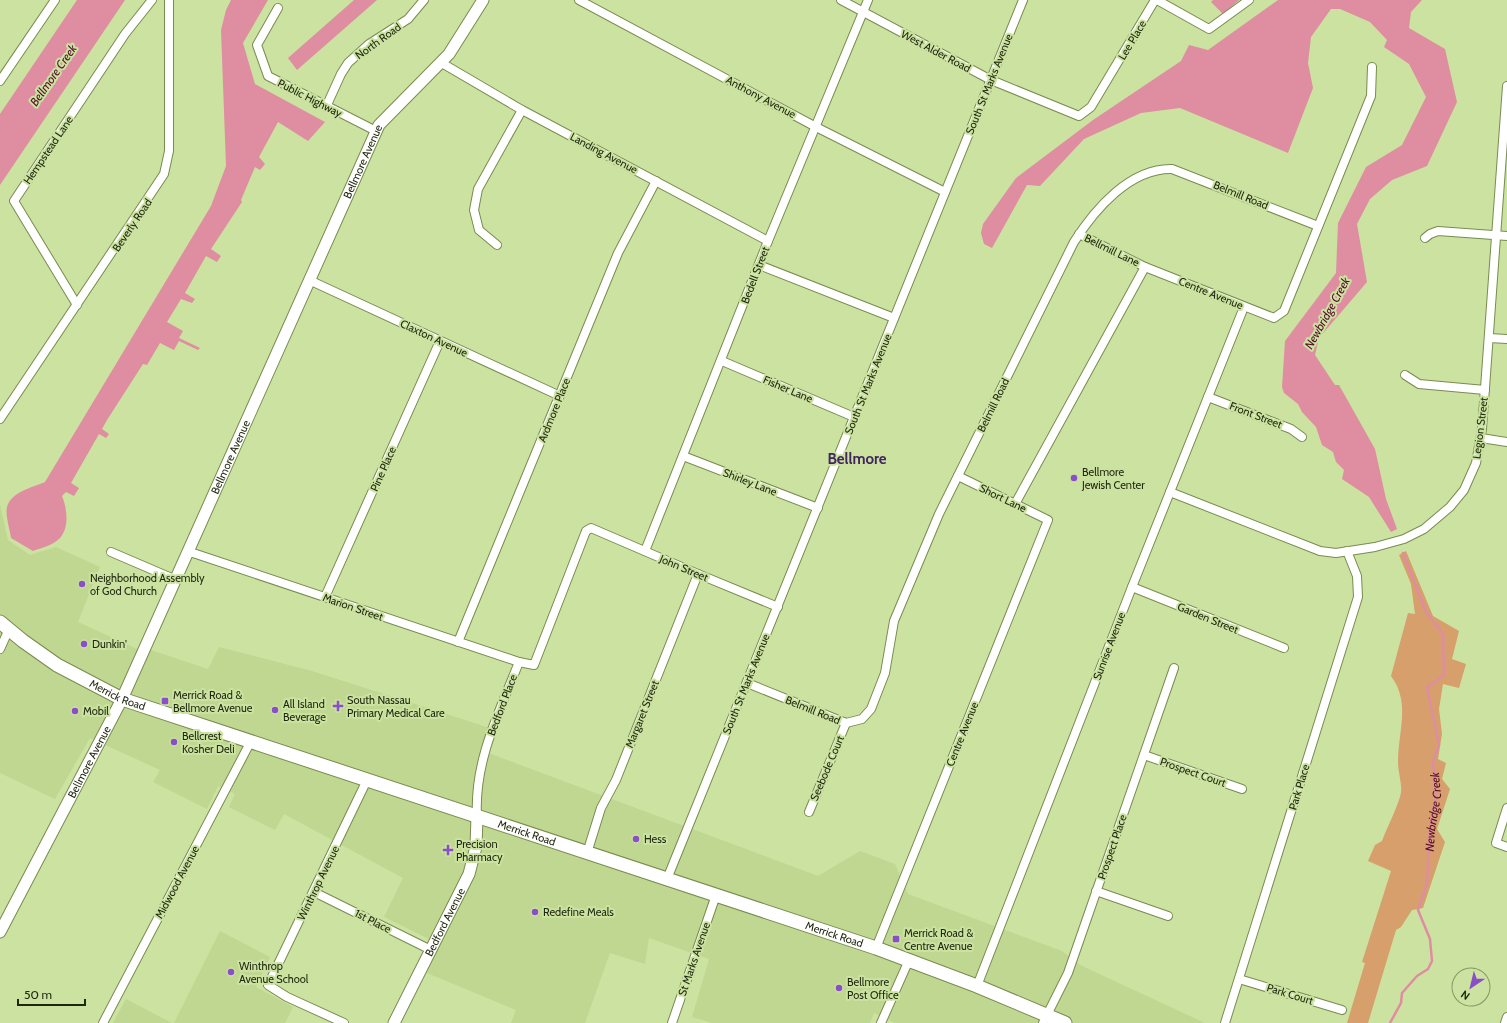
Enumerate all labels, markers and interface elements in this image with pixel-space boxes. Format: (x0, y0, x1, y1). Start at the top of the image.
street label: Lee Place (1115, 17, 1149, 62)
street label: North Road (352, 20, 404, 62)
street label: West Alder Road (899, 27, 973, 75)
street label: South St Marks Avenue (962, 31, 1016, 136)
water label: Bellmore Creek (26, 41, 80, 109)
street label: Anthony Avenue (724, 73, 799, 122)
street label: Public Highway (275, 76, 345, 120)
street label: Hempstead Lane (20, 113, 76, 187)
street label: Bellmore Avenue (340, 122, 385, 201)
street label: Landing Avenue (568, 129, 640, 177)
street label: Belmill Road (1211, 178, 1271, 212)
street label: Beverly Road (109, 196, 155, 254)
street label: Bellmill Lane (1082, 231, 1142, 270)
street label: Bedell Street (738, 244, 772, 305)
street label: Centre Avenue (1177, 274, 1246, 312)
water label: Newbridge Creek (1301, 274, 1353, 352)
street label: Claxton Avenue (398, 316, 470, 360)
street label: South St Marks Avenue (841, 331, 895, 436)
street label: Fisher Lane (761, 372, 815, 406)
street label: Ardmore Place (535, 376, 573, 444)
street label: Belmill Road (974, 376, 1012, 434)
street label: Legion Street (1469, 396, 1491, 460)
street label: Front Street (1228, 399, 1285, 432)
street label: Bellmore Avenue (208, 418, 253, 496)
street label: Pine Place (367, 444, 399, 494)
district label: Bellmore (827, 450, 887, 468)
street label: Shirley Lane (721, 465, 779, 499)
place label: Bellmore Jewish Center (1081, 465, 1145, 492)
marker: Bellmore Jewish Center (1069, 473, 1079, 483)
street label: Short Lane (977, 481, 1029, 516)
street label: John Street (657, 551, 711, 585)
place label: Neighborhood Assembly of God Church (90, 571, 205, 598)
marker: Neighborhood Assembly of God Church (77, 579, 87, 589)
street label: Marion Street (321, 590, 385, 624)
street label: Garden Street (1175, 599, 1241, 637)
street label: Sunrise Avenue (1090, 610, 1128, 682)
street label: South St Marks Avenue (719, 631, 773, 736)
place label: Dunkin' (92, 637, 127, 651)
marker: Dunkin' (79, 639, 89, 649)
street label: Bedford Place (484, 672, 520, 738)
street label: Merrick Road (87, 676, 147, 713)
street label: Margaret Street (622, 678, 662, 750)
place label: Merrick Road & Bellmore Avenue (173, 688, 253, 715)
place label: South Nassau Primary Medical Care (347, 693, 445, 720)
street label: Belmill Road (783, 693, 843, 727)
marker: Merrick Road & Bellmore Avenue (160, 696, 170, 706)
place label: All Island Beverage (283, 697, 326, 724)
street label: Centre Avenue (943, 699, 981, 768)
marker: South Nassau Primary Medical Care (332, 700, 344, 712)
place label: Mobil (83, 704, 109, 718)
marker: All Island Beverage (270, 705, 280, 715)
marker: Mobil (70, 706, 80, 716)
street label: Bellmore Avenue (64, 723, 114, 800)
place label: Bellcrest Kosher Deli (182, 729, 235, 756)
street label: Seebode Court (807, 733, 847, 803)
marker: Bellcrest Kosher Deli (169, 737, 179, 747)
street label: Prospect Court (1158, 754, 1228, 790)
street label: Park Place (1285, 762, 1313, 812)
water label: Newbridge Creek (1421, 771, 1444, 852)
street label: Prospect Place (1094, 812, 1130, 881)
street label: Merrick Road (496, 817, 557, 849)
place label: Hess (644, 832, 667, 846)
marker: Hess (631, 834, 641, 844)
place label: Precision Pharmacy (456, 837, 503, 864)
street label: Midwood Avenue (152, 843, 202, 921)
street label: Winthrop Avenue (294, 843, 342, 923)
marker: Precision Pharmacy (443, 845, 453, 855)
street label: Bedford Avenue (422, 885, 468, 959)
place label: Redefine Meals (543, 905, 614, 919)
street label: 1st Place (352, 906, 394, 936)
marker: Redefine Meals (530, 907, 540, 917)
street label: Merrick Road (804, 918, 865, 950)
street label: St Marks Avenue (675, 920, 713, 998)
place label: Merrick Road & Centre Avenue (904, 926, 973, 953)
marker: Merrick Road & Centre Avenue (891, 934, 901, 944)
place label: Winthrop Avenue School (239, 959, 309, 986)
marker: Winthrop Avenue School (226, 967, 236, 977)
north arrow (1451, 967, 1491, 1007)
place label: Bellmore Post Office (847, 975, 899, 1002)
street label: Park Court (1265, 980, 1315, 1008)
scale bar (18, 981, 85, 1007)
marker: Bellmore Post Office (834, 983, 844, 993)
text: 50 m (24, 987, 52, 1002)
text: N (1458, 987, 1472, 1003)

